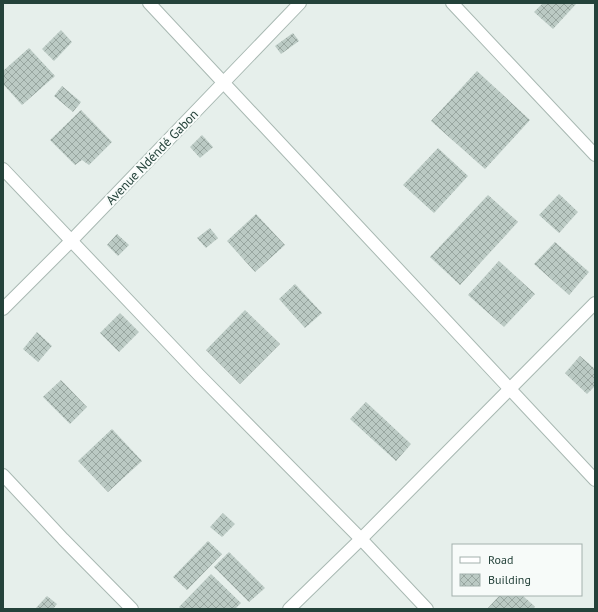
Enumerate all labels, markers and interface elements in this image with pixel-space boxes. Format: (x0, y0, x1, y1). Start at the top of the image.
street label: Avenue Ndéndé Gabon (102, 106, 202, 208)
legend (452, 544, 582, 596)
text: Road (488, 552, 513, 567)
text: Building (488, 572, 531, 587)

